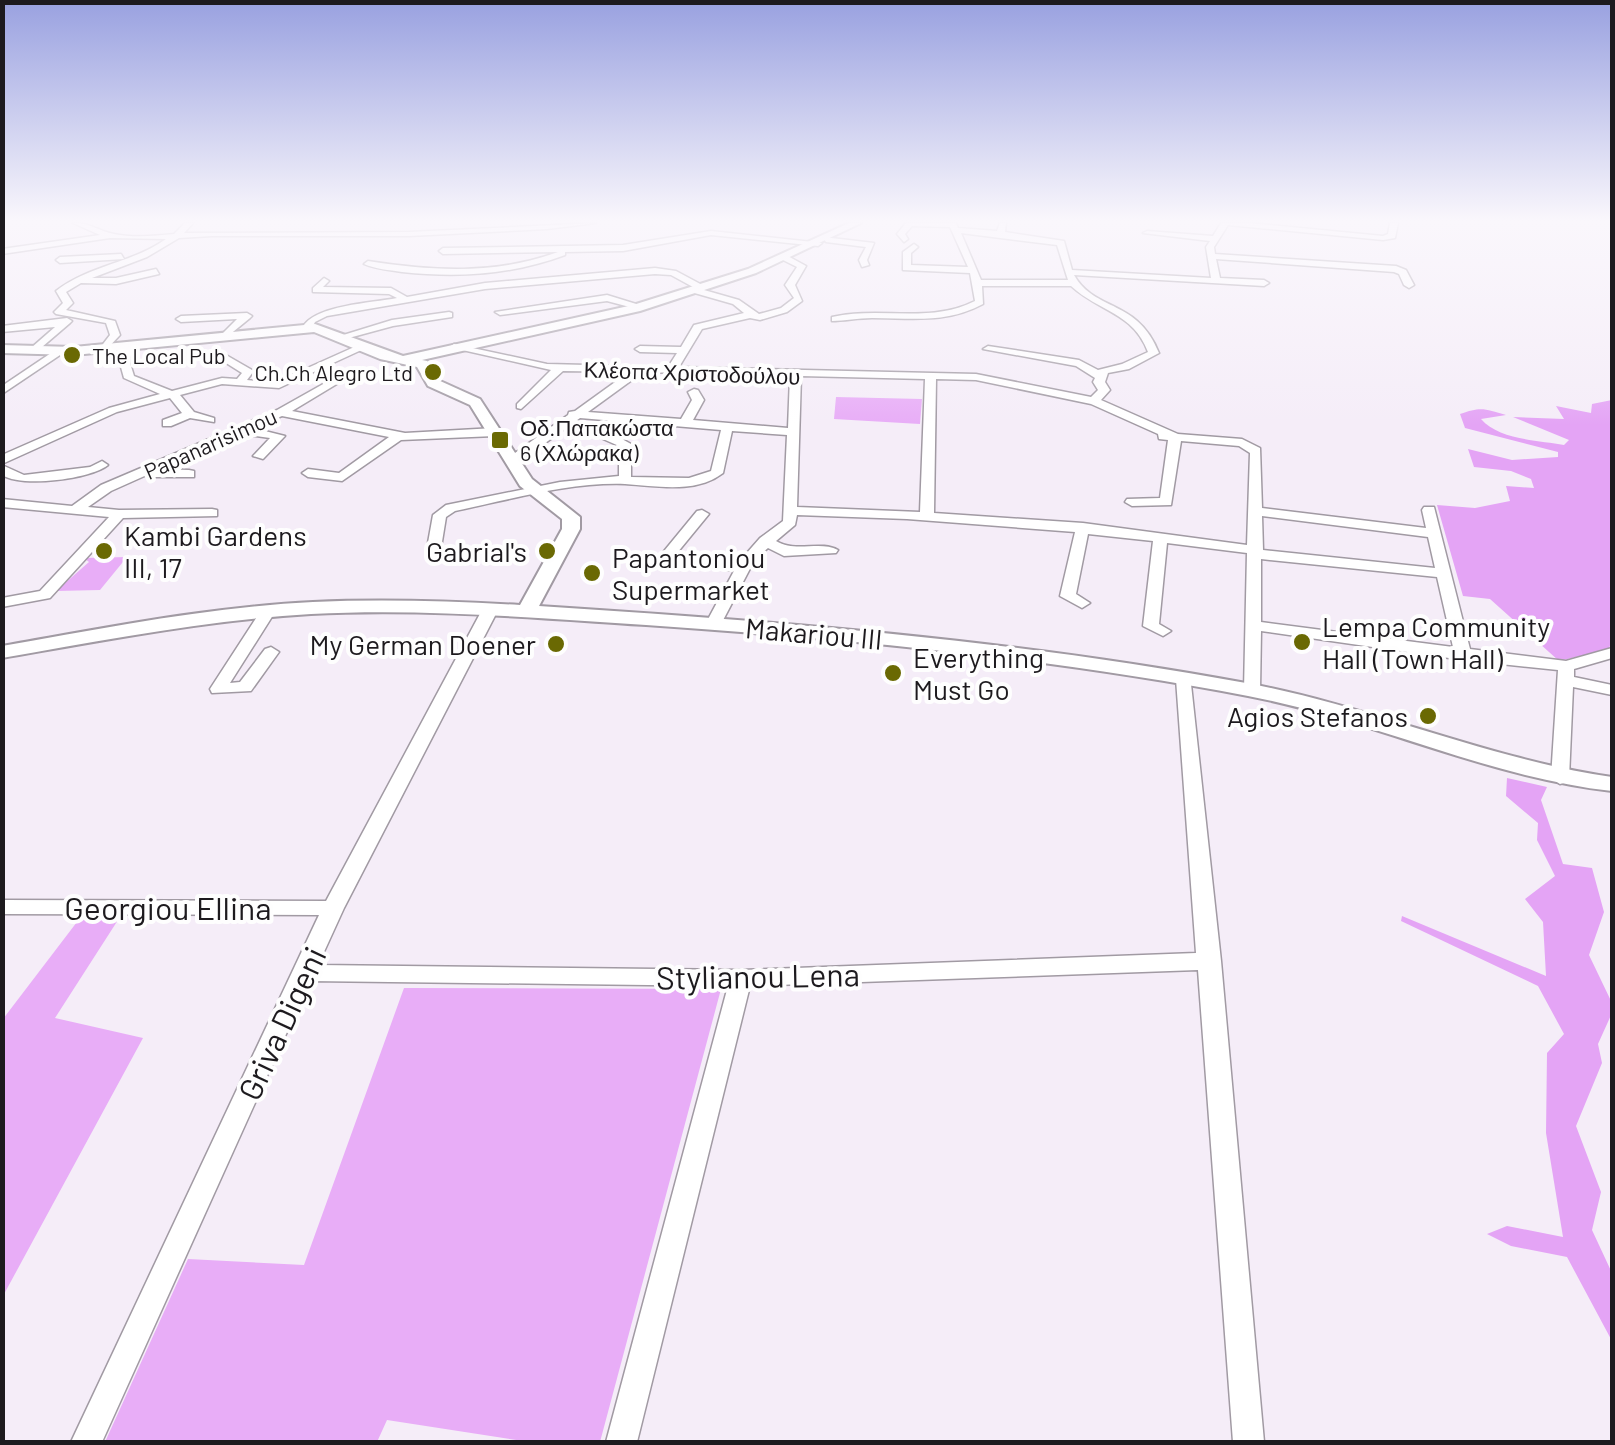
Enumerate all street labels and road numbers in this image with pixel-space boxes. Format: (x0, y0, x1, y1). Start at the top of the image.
street label: Κλέοπα Χριστοδούλου (583, 355, 801, 390)
street label: Papanarisimou (140, 402, 280, 484)
street label: Makariou III (744, 610, 884, 656)
street label: Georgiou Ellina (64, 888, 272, 926)
street label: Griva Digeni (229, 940, 333, 1106)
street label: Stylianou Lena (656, 954, 860, 996)

